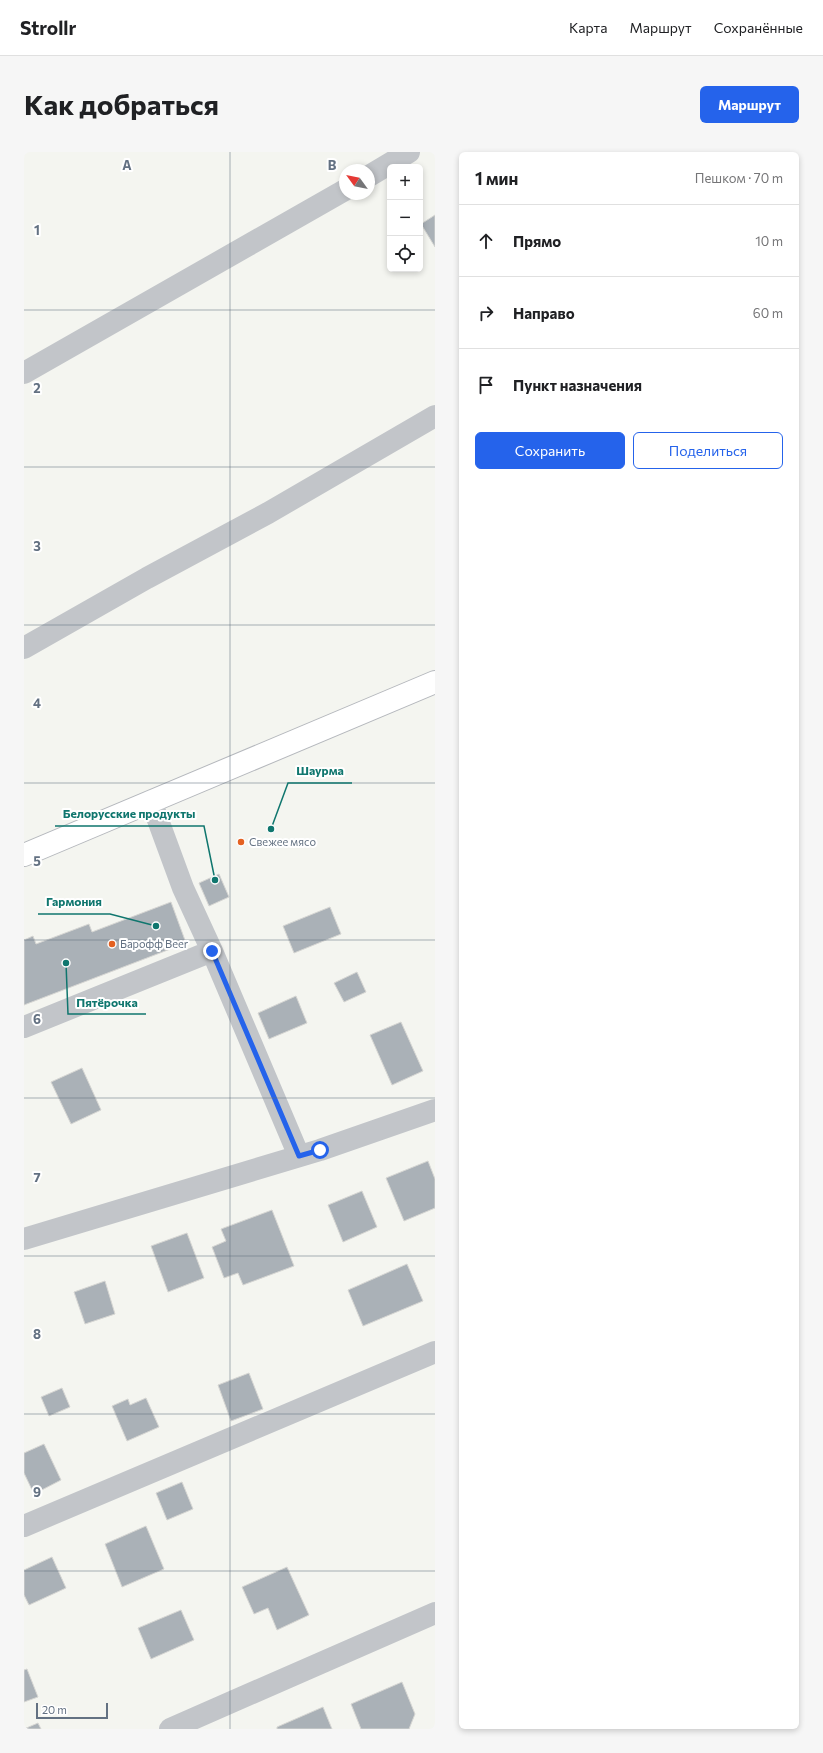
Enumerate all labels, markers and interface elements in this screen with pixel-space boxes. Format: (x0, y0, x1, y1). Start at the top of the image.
text: Strollr (20, 16, 76, 39)
text: Карта (569, 19, 607, 36)
text: Маршрут (629, 19, 692, 36)
text: Сохранённые (714, 19, 803, 36)
button: Маршрут (700, 86, 799, 123)
text: Как добраться (24, 87, 219, 121)
text: A (122, 157, 132, 173)
text: B (328, 157, 337, 173)
north arrow (339, 164, 375, 200)
map controls (387, 164, 423, 272)
button: + (387, 164, 423, 200)
text: 1 мин (475, 168, 518, 189)
text: Пешком · 70 m (695, 170, 783, 186)
button: − (387, 200, 423, 236)
text: 1 (34, 222, 40, 238)
icon: ahead (475, 230, 497, 252)
text: Прямо (513, 232, 561, 250)
text: 10 m (755, 233, 783, 249)
button: locate (387, 236, 423, 272)
icon: right (475, 302, 497, 324)
text: Направо (513, 304, 575, 322)
text: 60 m (753, 305, 783, 321)
icon: arrive (475, 374, 497, 396)
text: Пункт назначения (513, 376, 642, 394)
text: 2 (33, 380, 41, 396)
button: Сохранить (475, 432, 625, 469)
button: Поделиться (633, 432, 783, 469)
text: 3 (33, 538, 41, 554)
text: 4 (33, 695, 41, 711)
callout: Шаурма (288, 759, 352, 783)
text: Шаурма (296, 763, 344, 777)
callout: Белорусские продукты (55, 802, 204, 826)
text: Белорусские продукты (63, 806, 195, 820)
place label: Свежее мясо (249, 835, 316, 848)
marker: Свежее мясо (236, 837, 246, 847)
text: 5 (33, 853, 41, 869)
callout: Гармония (38, 890, 110, 914)
text: Гармония (46, 894, 102, 908)
place label: Барофф Beer (120, 937, 189, 950)
marker: Барофф Beer (107, 939, 117, 949)
route end (203, 942, 221, 960)
callout: Пятёрочка (68, 990, 146, 1014)
text: Пятёрочка (76, 995, 138, 1009)
text: 6 (33, 1011, 41, 1027)
route start (311, 1141, 329, 1159)
text: 7 (33, 1169, 41, 1185)
text: 8 (33, 1326, 41, 1342)
text: 9 (33, 1484, 41, 1500)
scale bar (36, 1701, 108, 1720)
text: 20 m (42, 1703, 67, 1716)

